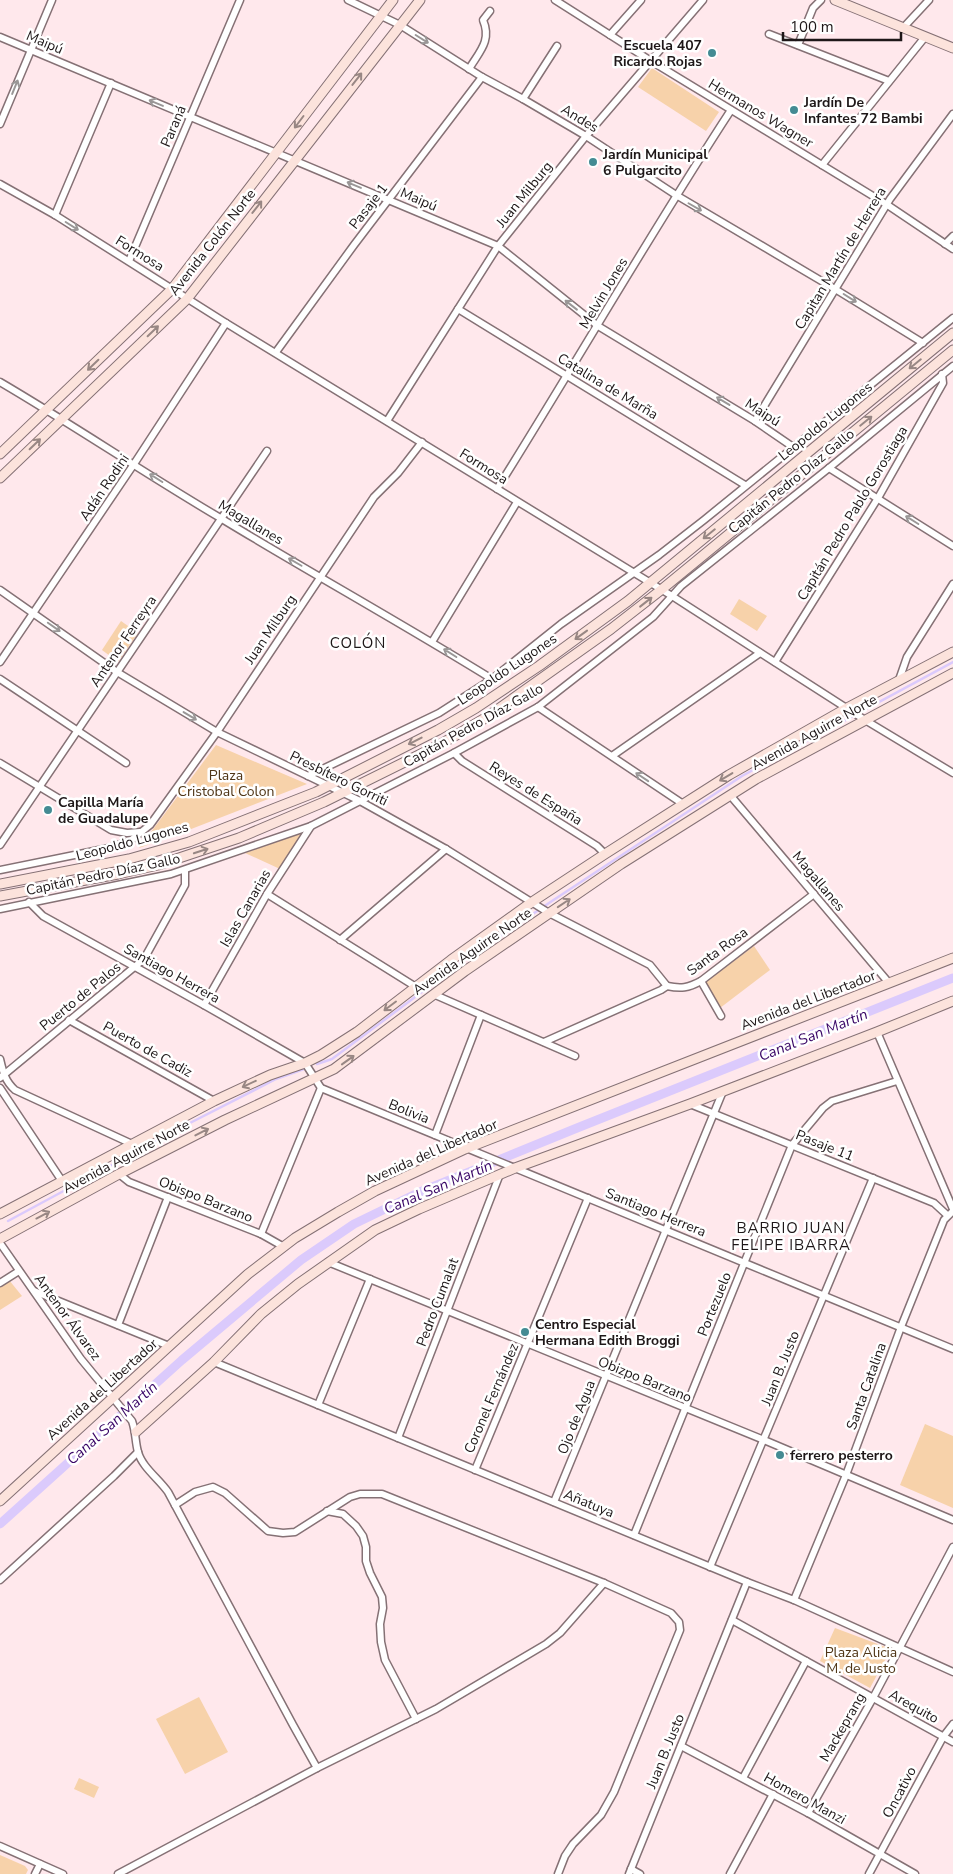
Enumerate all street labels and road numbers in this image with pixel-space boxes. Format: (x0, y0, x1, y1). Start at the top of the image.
street label: Maipú (23, 26, 66, 59)
street label: Hermanos Wagner (705, 75, 817, 152)
street label: Andes (557, 100, 602, 137)
street label: Paraná (156, 102, 191, 150)
street label: Juan Milburg (491, 157, 557, 232)
street label: Pasaje 1 (345, 180, 392, 233)
street label: Maipú (397, 183, 440, 216)
street label: Capitan Martín de Herrera (790, 183, 891, 333)
street label: Avenida Colón Norte (165, 185, 260, 300)
street label: Formosa (112, 231, 168, 276)
street label: Melvin Jones (575, 254, 632, 332)
street label: Catalina de Marña (554, 349, 662, 424)
street label: Leopoldo Lugones (774, 377, 876, 465)
street label: Maipú (741, 394, 784, 431)
street label: Capitán Pedro Pablo Gorostiaga (793, 422, 912, 604)
street label: Capitán Pedro Díaz Gallo (724, 424, 858, 538)
street label: Formosa (456, 444, 512, 489)
street label: Adán Rodini (75, 450, 134, 524)
street label: Magallanes (215, 496, 287, 549)
street label: Juan Milburg (240, 591, 301, 669)
street label: Antenor Ferreyra (86, 592, 161, 691)
street label: Leopoldo Lugones (454, 629, 561, 710)
street label: Capitán Pedro Díaz Gallo (400, 679, 547, 772)
street label: Avenida Aguirre Norte (748, 690, 881, 775)
street label: Presbítero Gorriti (286, 746, 391, 810)
street label: Reyes de España (486, 757, 586, 830)
street label: Leopoldo Lugones (74, 817, 191, 866)
street label: Magallanes (788, 847, 849, 916)
street label: Capitán Pedro Díaz Gallo (24, 849, 182, 900)
street label: Islas Canarias (216, 866, 275, 951)
street label: Avenida Aguirre Norte (409, 903, 535, 1000)
street label: Santa Rosa (683, 923, 752, 980)
street label: Santiago Herrera (120, 939, 223, 1008)
street label: Puerto de Palos (36, 958, 125, 1035)
street label: Avenida del Libertador (738, 966, 878, 1035)
street label: Puerto de Cadiz (100, 1017, 196, 1082)
street label: Bolivia (386, 1095, 432, 1128)
street label: Avenida Aguirre Norte (60, 1115, 193, 1198)
street label: Avenida del Libertador (362, 1115, 501, 1190)
street label: Pasaje 11 (793, 1125, 857, 1166)
street label: Obispo Barzano (156, 1172, 256, 1227)
street label: Santiago Herrera (603, 1184, 709, 1241)
street label: Pedro Cumalat (412, 1255, 463, 1349)
street label: Portezuelo (693, 1269, 736, 1339)
street label: Antenor Álvarez (30, 1270, 106, 1365)
street label: Juan B. Justo (756, 1328, 804, 1409)
street label: Avenida del Libertador (43, 1334, 162, 1444)
street label: Coronel Fernández (460, 1340, 523, 1456)
street label: Santa Catalina (842, 1340, 891, 1432)
street label: Obizpo Barzano (595, 1352, 695, 1407)
street label: Ojo de Agua (553, 1377, 600, 1457)
street label: Añatuya (561, 1485, 617, 1522)
street label: Arequito (885, 1685, 942, 1728)
street label: Mackeprang (815, 1689, 870, 1765)
street label: Juan B. Justo (641, 1711, 689, 1792)
street label: Oncativo (878, 1763, 921, 1821)
street label: Homero Manzi (760, 1768, 849, 1829)

